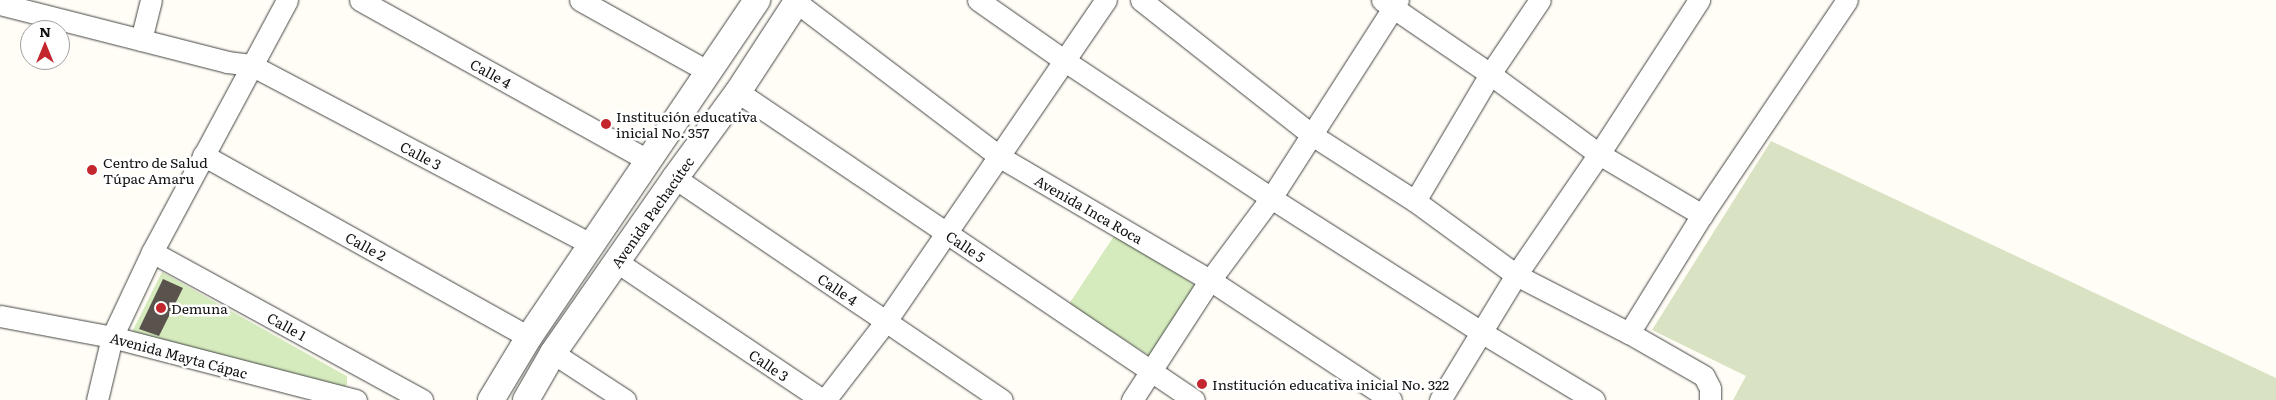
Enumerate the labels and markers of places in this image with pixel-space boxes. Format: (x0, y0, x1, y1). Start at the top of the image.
place label: Institución educativa inicial No. 357 (616, 108, 757, 140)
marker: Institución educativa inicial No. 357 (600, 118, 612, 130)
place label: Centro de Salud Túpac Amaru (103, 154, 208, 186)
marker: Centro de Salud Túpac Amaru (85, 163, 99, 177)
place label: Demuna (171, 300, 228, 316)
marker: Demuna (155, 302, 167, 314)
place label: Institución educativa inicial No. 322 (1212, 376, 1449, 392)
marker: Institución educativa inicial No. 322 (1196, 378, 1208, 390)

